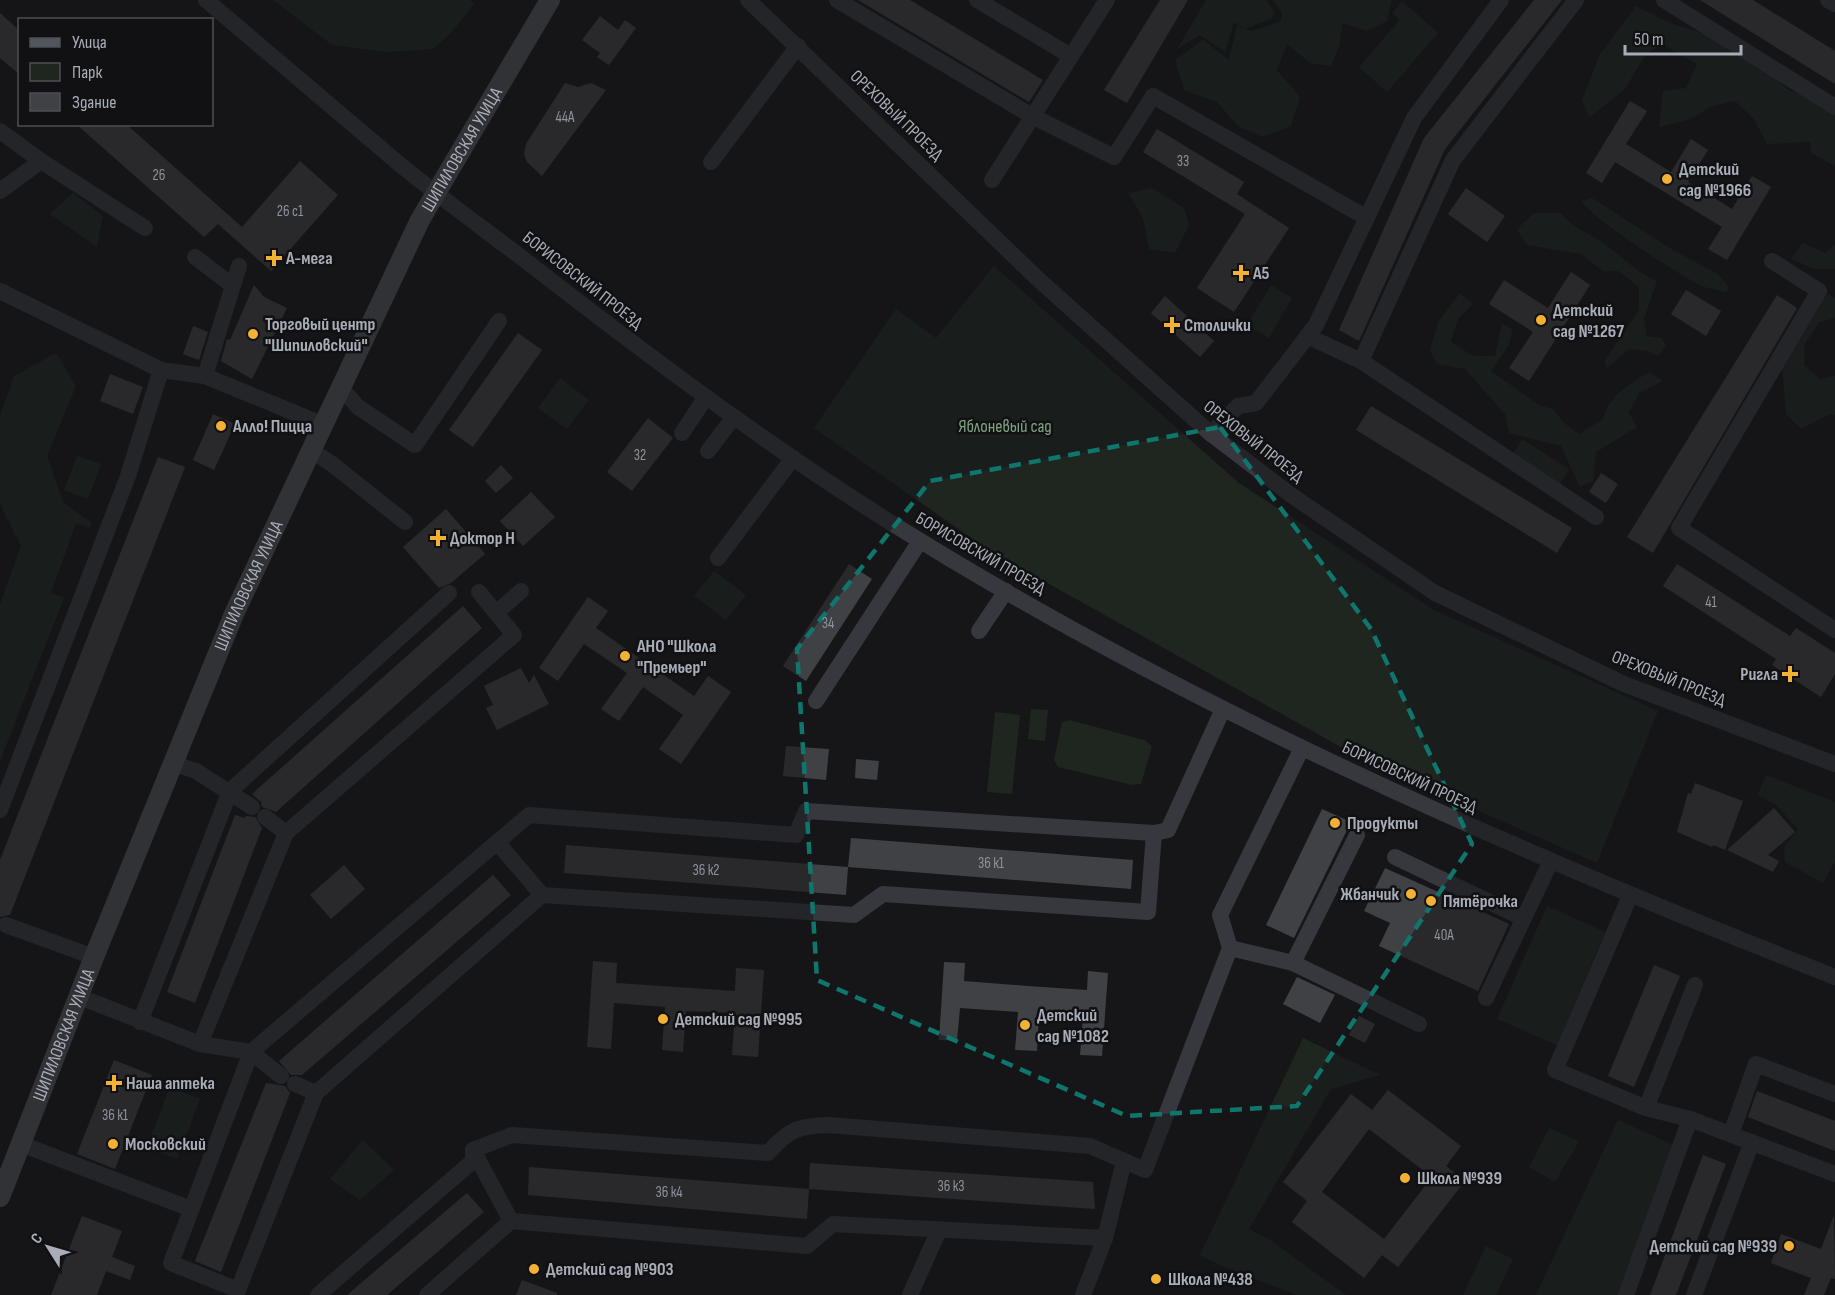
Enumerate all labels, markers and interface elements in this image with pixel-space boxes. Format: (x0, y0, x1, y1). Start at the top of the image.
legend (18, 18, 213, 126)
scale bar (1625, 18, 1740, 56)
text: 50 m (1634, 29, 1664, 50)
text: Улица (72, 32, 107, 53)
text: Парк (72, 62, 103, 83)
street label: ОРЕХОВЫЙ ПРОЕЗД (846, 66, 948, 165)
street label: ШИПИЛОВСКАЯ УЛИЦА (417, 84, 507, 215)
text: Здание (72, 92, 117, 113)
house number: 44А (555, 108, 575, 127)
house number: 33 (1177, 152, 1189, 171)
place label: Детский сад №1966 (1679, 159, 1751, 201)
house number: 26 (153, 166, 165, 185)
marker: Детский сад №1966 (1660, 172, 1674, 186)
house number: 26 с1 (277, 202, 304, 221)
street label: БОРИСОВСКИЙ ПРОЕЗД (519, 227, 647, 334)
place label: А-мега (285, 248, 333, 269)
marker: А-мега (267, 251, 281, 265)
place label: А5 (1252, 263, 1269, 284)
marker: А5 (1234, 266, 1248, 280)
place label: Детский сад №1267 (1553, 300, 1624, 342)
marker: Детский сад №1267 (1534, 313, 1548, 327)
place label: Торговый центр "Шипиловский" (265, 314, 375, 356)
place label: Столички (1184, 315, 1251, 336)
marker: Столички (1165, 318, 1179, 332)
marker: Торговый центр "Шипиловский" (246, 327, 260, 341)
street label: ОРЕХОВЫЙ ПРОЕЗД (1200, 396, 1308, 487)
place label: Алло! Пицца (232, 416, 312, 437)
park label: Яблоневый сад (958, 416, 1052, 437)
marker: Алло! Пицца (214, 419, 228, 433)
house number: 32 (634, 446, 646, 465)
street label: БОРИСОВСКИЙ ПРОЕЗД (912, 508, 1050, 599)
street label: ШИПИЛОВСКАЯ УЛИЦА (210, 517, 288, 654)
place label: Доктор Н (450, 528, 515, 549)
marker: Доктор Н (431, 531, 445, 545)
house number: 41 (1705, 593, 1718, 612)
house number: 34 (822, 614, 834, 633)
place label: АНО "Школа "Премьер" (636, 636, 716, 678)
street label: ОРЕХОВЫЙ ПРОЕЗД (1609, 646, 1729, 711)
marker: АНО "Школа "Премьер" (618, 649, 632, 663)
place label: Ригла (1740, 664, 1778, 685)
marker: Ригла (1783, 667, 1797, 681)
street label: БОРИСОВСКИЙ ПРОЕЗД (1339, 737, 1481, 818)
place label: Продукты (1347, 813, 1418, 834)
marker: Продукты (1328, 816, 1342, 830)
house number: 36 к1 (978, 854, 1005, 873)
house number: 36 к2 (692, 861, 720, 880)
place label: Жбанчик (1340, 884, 1399, 905)
marker: Жбанчик (1404, 887, 1418, 901)
place label: Пятёрочка (1443, 891, 1518, 912)
marker: Пятёрочка (1424, 894, 1438, 908)
house number: 40А (1434, 926, 1454, 945)
street label: ШИПИЛОВСКАЯ УЛИЦА (29, 966, 99, 1104)
place label: Детский сад №1082 (1037, 1005, 1109, 1047)
place label: Детский сад №995 (675, 1009, 803, 1030)
marker: Детский сад №995 (656, 1012, 670, 1026)
marker: Детский сад №1082 (1018, 1018, 1032, 1032)
place label: Наша аптека (126, 1073, 215, 1094)
marker: Наша аптека (107, 1076, 121, 1090)
house number: 36 к1 (102, 1106, 129, 1125)
place label: Московский (125, 1134, 206, 1155)
marker: Московский (106, 1137, 120, 1151)
place label: Школа №939 (1417, 1168, 1502, 1189)
marker: Школа №939 (1398, 1171, 1412, 1185)
house number: 36 к3 (937, 1177, 965, 1196)
house number: 36 к4 (655, 1183, 683, 1202)
north arrow (18, 1217, 78, 1277)
text: С (27, 1230, 47, 1248)
place label: Детский сад №939 (1649, 1236, 1777, 1257)
marker: Детский сад №939 (1782, 1239, 1796, 1253)
place label: Детский сад №903 (546, 1259, 674, 1280)
marker: Детский сад №903 (527, 1262, 541, 1276)
place label: Школа №438 (1168, 1269, 1253, 1290)
marker: Школа №438 (1149, 1272, 1163, 1286)

